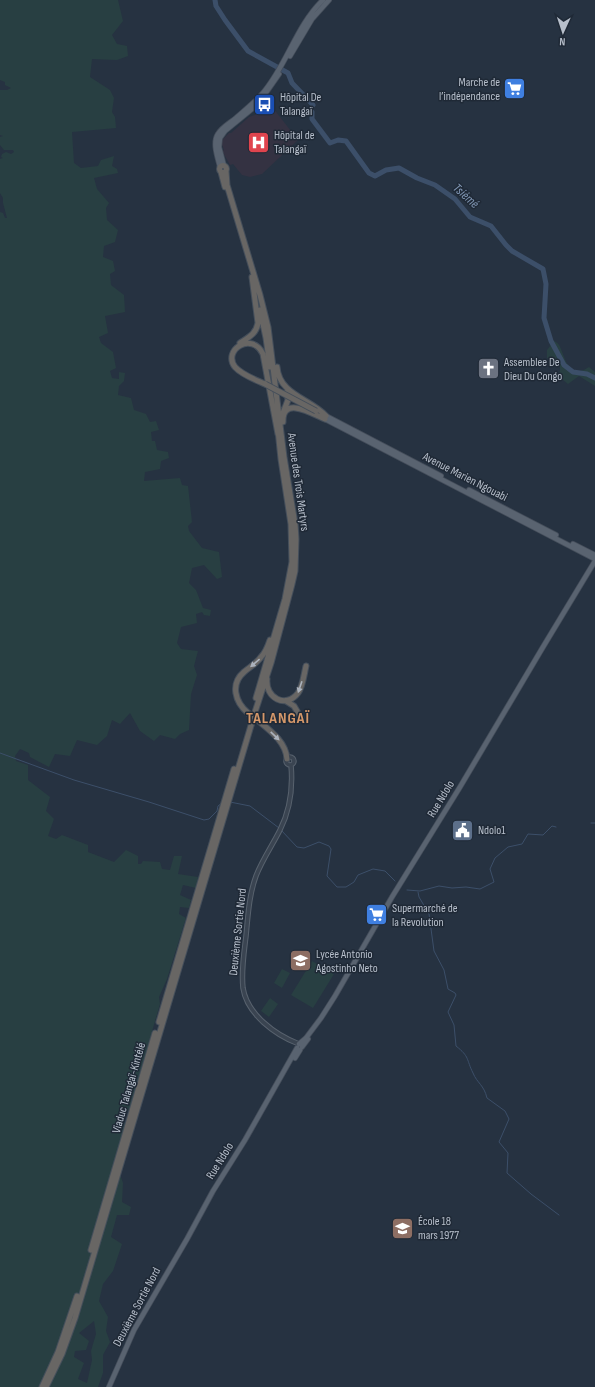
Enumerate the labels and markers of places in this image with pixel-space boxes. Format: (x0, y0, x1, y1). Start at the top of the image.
place label: Marche de l’indépendance (439, 75, 500, 104)
supermarket icon: Marche de l’indépendance (502, 76, 528, 102)
place label: Hôpital De Talangaï (280, 90, 322, 119)
bus stop icon: Hôpital De Talangaï (252, 91, 278, 117)
place label: Hôpital de Talangaï (274, 128, 315, 157)
hospital icon: Hôpital de Talangaï (245, 129, 271, 155)
place label: Assemblee De Dieu Du Congo (503, 355, 562, 384)
church icon: Assemblee De Dieu Du Congo (475, 356, 501, 382)
public building icon: Ndolo1 (450, 817, 476, 843)
place label: Ndolo1 (478, 823, 506, 838)
place label: Supermarché de la Revolution (392, 901, 458, 930)
supermarket icon: Supermarché de la Revolution (363, 902, 389, 928)
place label: Lycée Antonio Agostinho Neto (315, 947, 378, 976)
school or university icon: Lycée Antonio Agostinho Neto (288, 948, 314, 974)
place label: École 18 mars 1977 (418, 1214, 459, 1243)
school or university icon: École 18 mars 1977 (390, 1215, 416, 1241)

